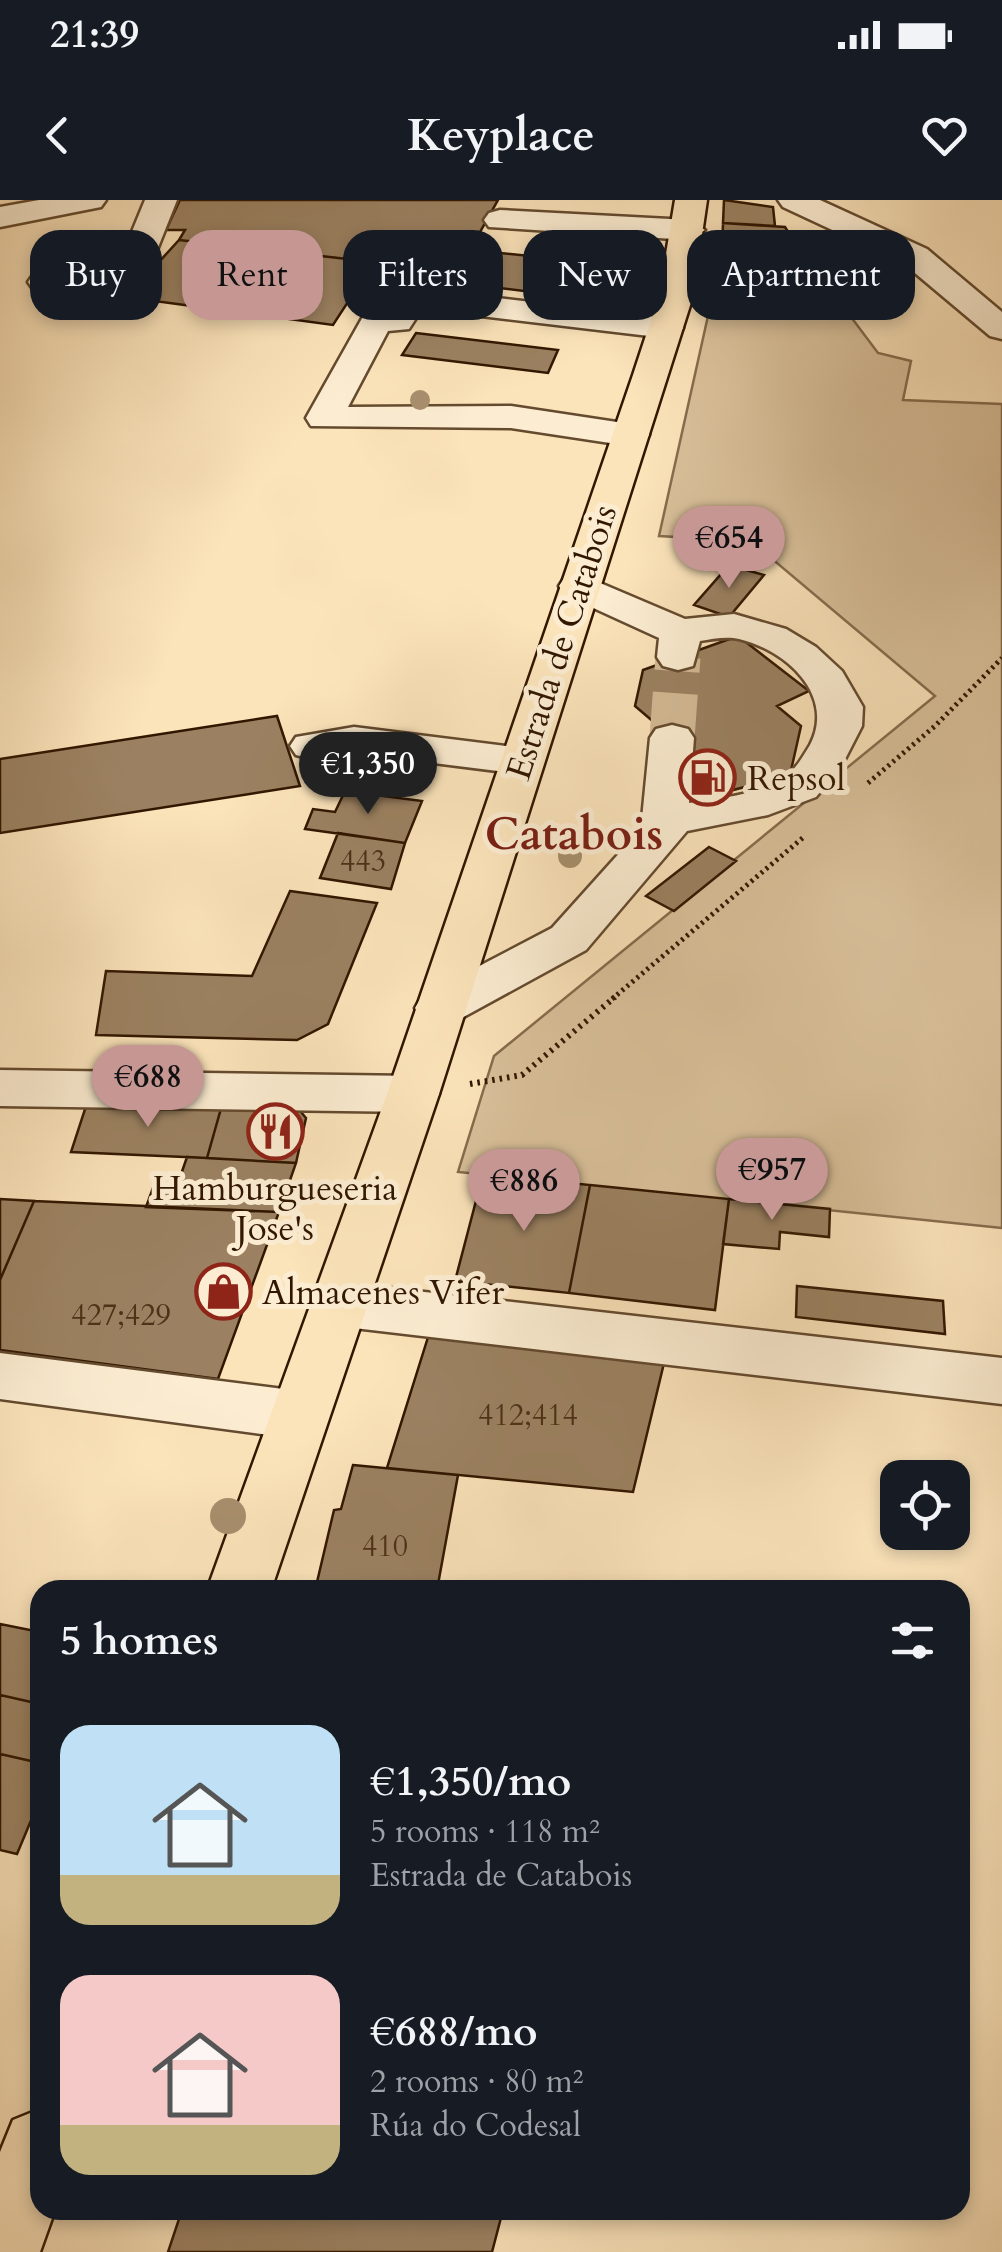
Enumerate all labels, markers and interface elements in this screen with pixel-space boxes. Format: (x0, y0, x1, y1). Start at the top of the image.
text: 21:39 (50, 9, 139, 61)
text: Keyplace (407, 105, 595, 166)
icon: back (30, 108, 85, 163)
icon: heart (917, 108, 972, 163)
chip: Buy (30, 230, 162, 320)
chip: Rent (182, 230, 323, 320)
chip: Filters (343, 230, 503, 320)
chip: New (523, 230, 667, 320)
chip: Apartment (687, 230, 915, 320)
street label: Estrada de Catabois (495, 499, 629, 786)
pin: €654 (670, 506, 788, 591)
text: €654 (695, 516, 763, 560)
pin: €1,350 (287, 732, 449, 817)
text: €1,350 (321, 742, 415, 786)
fuel station icon: Repsol (678, 748, 738, 808)
place label: Repsol (747, 755, 845, 803)
district label: Catabois (485, 804, 663, 865)
house number: 443 (340, 841, 386, 882)
pin: €688 (89, 1045, 207, 1130)
text: €688 (114, 1055, 182, 1099)
restaurant icon: Hamburgueseria Jose's (245, 1102, 305, 1162)
pin: €957 (713, 1138, 831, 1223)
text: €957 (738, 1148, 806, 1192)
pin: €886 (465, 1149, 583, 1234)
text: €886 (490, 1159, 558, 1203)
place label: Hamburgueseria Jose's (153, 1165, 397, 1253)
shop icon: Almacenes Vifer (193, 1262, 253, 1322)
place label: Almacenes Vifer (262, 1269, 504, 1317)
house number: 427;429 (71, 1295, 171, 1336)
house number: 412;414 (478, 1395, 578, 1436)
map controls (880, 1460, 970, 1550)
button: locate (880, 1460, 970, 1550)
house number: 410 (362, 1526, 408, 1567)
text: 5 homes (60, 1612, 218, 1669)
icon: filters (885, 1613, 940, 1668)
text: €1,350/mo (370, 1753, 571, 1810)
icon: home (140, 1765, 260, 1885)
text: 5 rooms · 118 m² (370, 1810, 600, 1854)
text: Estrada de Catabois (370, 1854, 632, 1898)
text: €688/mo (370, 2003, 538, 2060)
icon: home (140, 2015, 260, 2135)
text: 2 rooms · 80 m² (370, 2060, 583, 2104)
text: Rúa do Codesal (370, 2104, 581, 2148)

